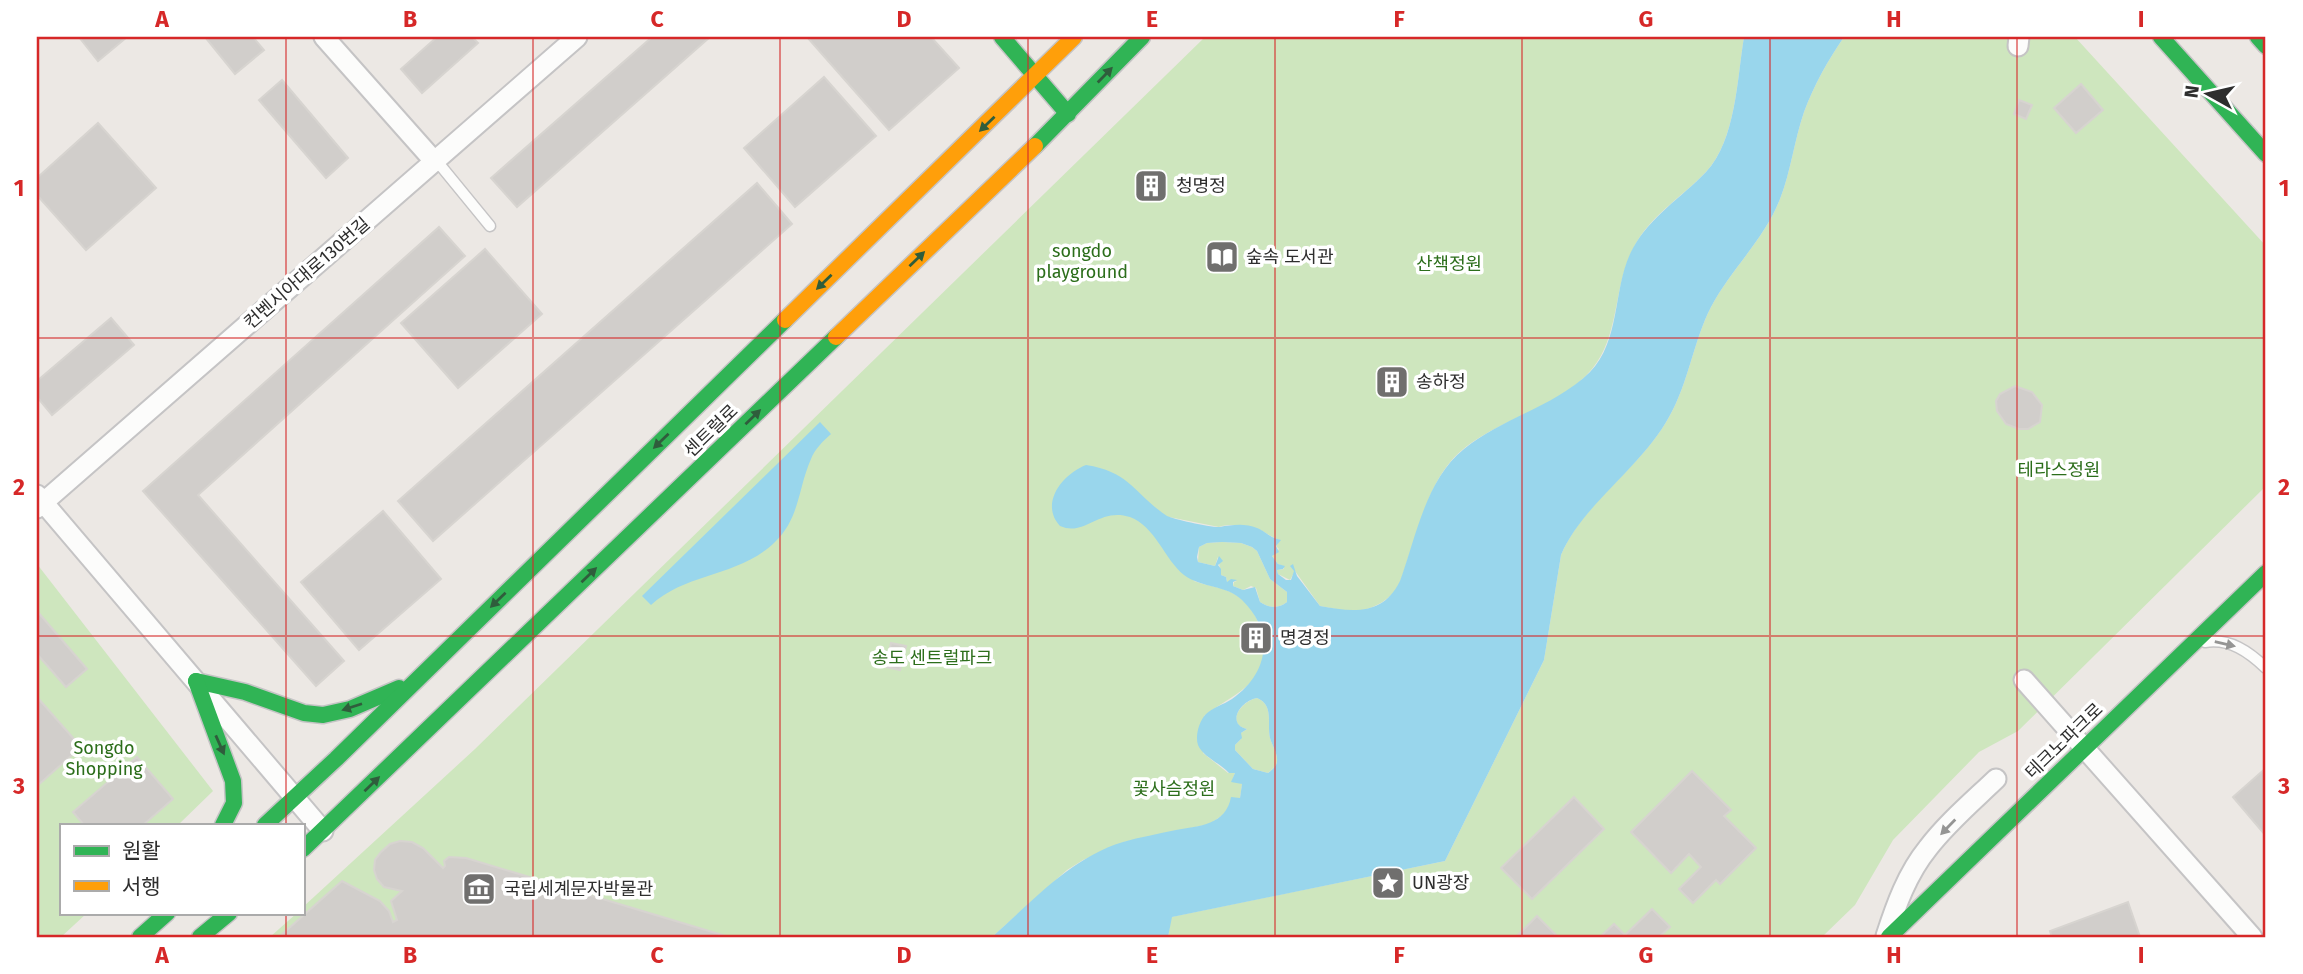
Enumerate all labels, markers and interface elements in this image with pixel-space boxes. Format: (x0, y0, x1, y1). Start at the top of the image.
text: A (154, 5, 169, 33)
text: B (403, 5, 417, 33)
text: C (650, 5, 664, 33)
text: D (897, 5, 912, 33)
text: E (1146, 5, 1158, 33)
text: F (1393, 5, 1405, 33)
text: G (1639, 5, 1653, 33)
text: H (1886, 5, 1902, 33)
text: I (2138, 5, 2144, 33)
north arrow (2174, 60, 2244, 130)
one-way arrow (1096, 67, 1112, 84)
text: N (2179, 84, 2204, 100)
one-way arrow (979, 115, 996, 131)
building icon: 청명정 (1132, 167, 1170, 205)
text: 1 (14, 174, 24, 202)
text: 1 (2279, 174, 2289, 202)
place label: 청명정 (1176, 175, 1226, 197)
street label: 컨벤시아대로130번길 (240, 212, 374, 334)
library icon: 숲속 도서관 (1203, 238, 1241, 276)
park label: songdo playground (1036, 240, 1128, 283)
place label: 숲속 도서관 (1246, 246, 1334, 268)
one-way arrow (908, 252, 925, 268)
park label: 산책정원 (1416, 253, 1482, 275)
one-way arrow (816, 274, 833, 290)
building icon: 송하정 (1373, 363, 1411, 401)
place label: 송하정 (1416, 371, 1466, 393)
street label: 센트럴로 (680, 400, 742, 462)
one-way arrow (744, 409, 761, 425)
one-way arrow (653, 433, 670, 449)
park label: 테라스정원 (2018, 459, 2100, 481)
text: 2 (13, 473, 25, 501)
text: 2 (2278, 473, 2290, 501)
one-way arrow (580, 567, 597, 583)
one-way arrow (491, 591, 507, 608)
building icon: 명경정 (1237, 619, 1275, 657)
place label: 명경정 (1280, 627, 1330, 649)
one-way arrow (2214, 638, 2236, 649)
park label: 송도 센트럴파크 (872, 647, 992, 669)
street label: 테크노파크로 (2021, 699, 2107, 783)
one-way arrow (342, 703, 363, 713)
one-way arrow (214, 735, 226, 755)
park label: Songdo Shopping (65, 737, 143, 780)
text: 3 (12, 772, 25, 800)
text: 3 (2277, 772, 2290, 800)
one-way arrow (363, 776, 380, 792)
park label: 꽃사슴정원 (1133, 778, 1215, 800)
one-way arrow (1939, 819, 1956, 836)
legend (60, 824, 304, 914)
text: 원활 (122, 838, 161, 864)
place icon: UN광장 (1369, 864, 1407, 902)
museum icon: 국립세계문자박물관 (460, 870, 498, 908)
place label: UN광장 (1412, 872, 1469, 894)
text: 서행 (122, 874, 161, 900)
place label: 국립세계문자박물관 (504, 878, 653, 900)
text: A (154, 941, 169, 969)
text: B (403, 941, 417, 969)
text: C (650, 941, 664, 969)
text: D (897, 941, 912, 969)
text: E (1146, 941, 1158, 969)
text: F (1393, 941, 1405, 969)
text: G (1639, 941, 1653, 969)
text: H (1886, 941, 1902, 969)
text: I (2138, 941, 2144, 969)

